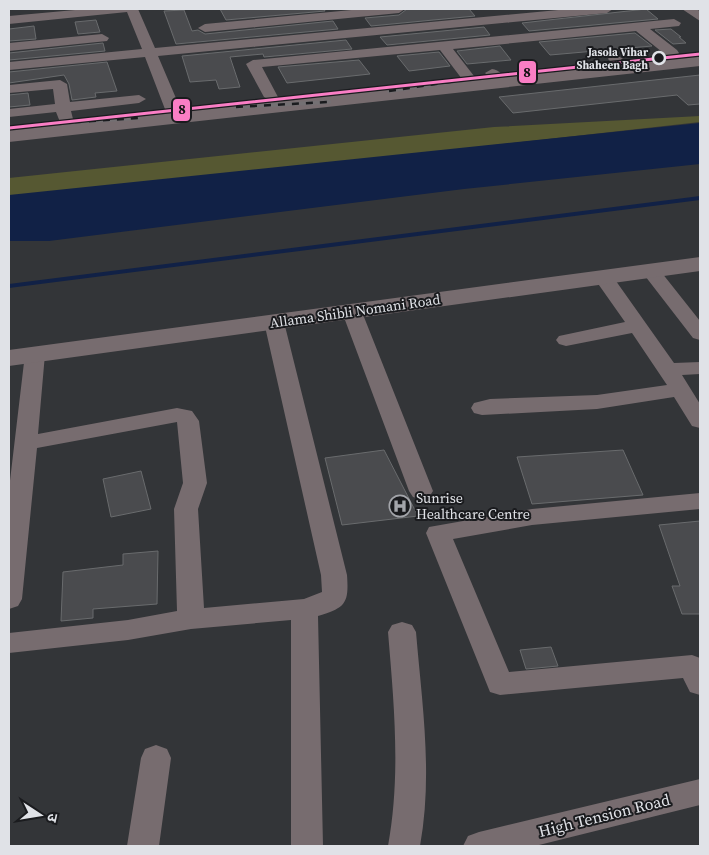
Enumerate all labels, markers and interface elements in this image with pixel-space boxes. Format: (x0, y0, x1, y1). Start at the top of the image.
place label: Jasola Vihar Shaheen Bagh (576, 45, 649, 73)
marker: Jasola Vihar Shaheen Bagh (652, 51, 666, 65)
line badge: 8 (518, 60, 537, 84)
text: 8 (523, 62, 531, 82)
line badge: 8 (172, 98, 191, 122)
text: 8 (178, 99, 186, 119)
street label: Allama Shibli Nomani Road (269, 289, 442, 333)
place label: Sunrise Healthcare Centre (416, 488, 530, 524)
hospital icon: Sunrise Healthcare Centre (388, 494, 412, 518)
street label: High Tension Road (536, 788, 672, 842)
north arrow (15, 790, 65, 840)
text: उ (42, 812, 63, 825)

